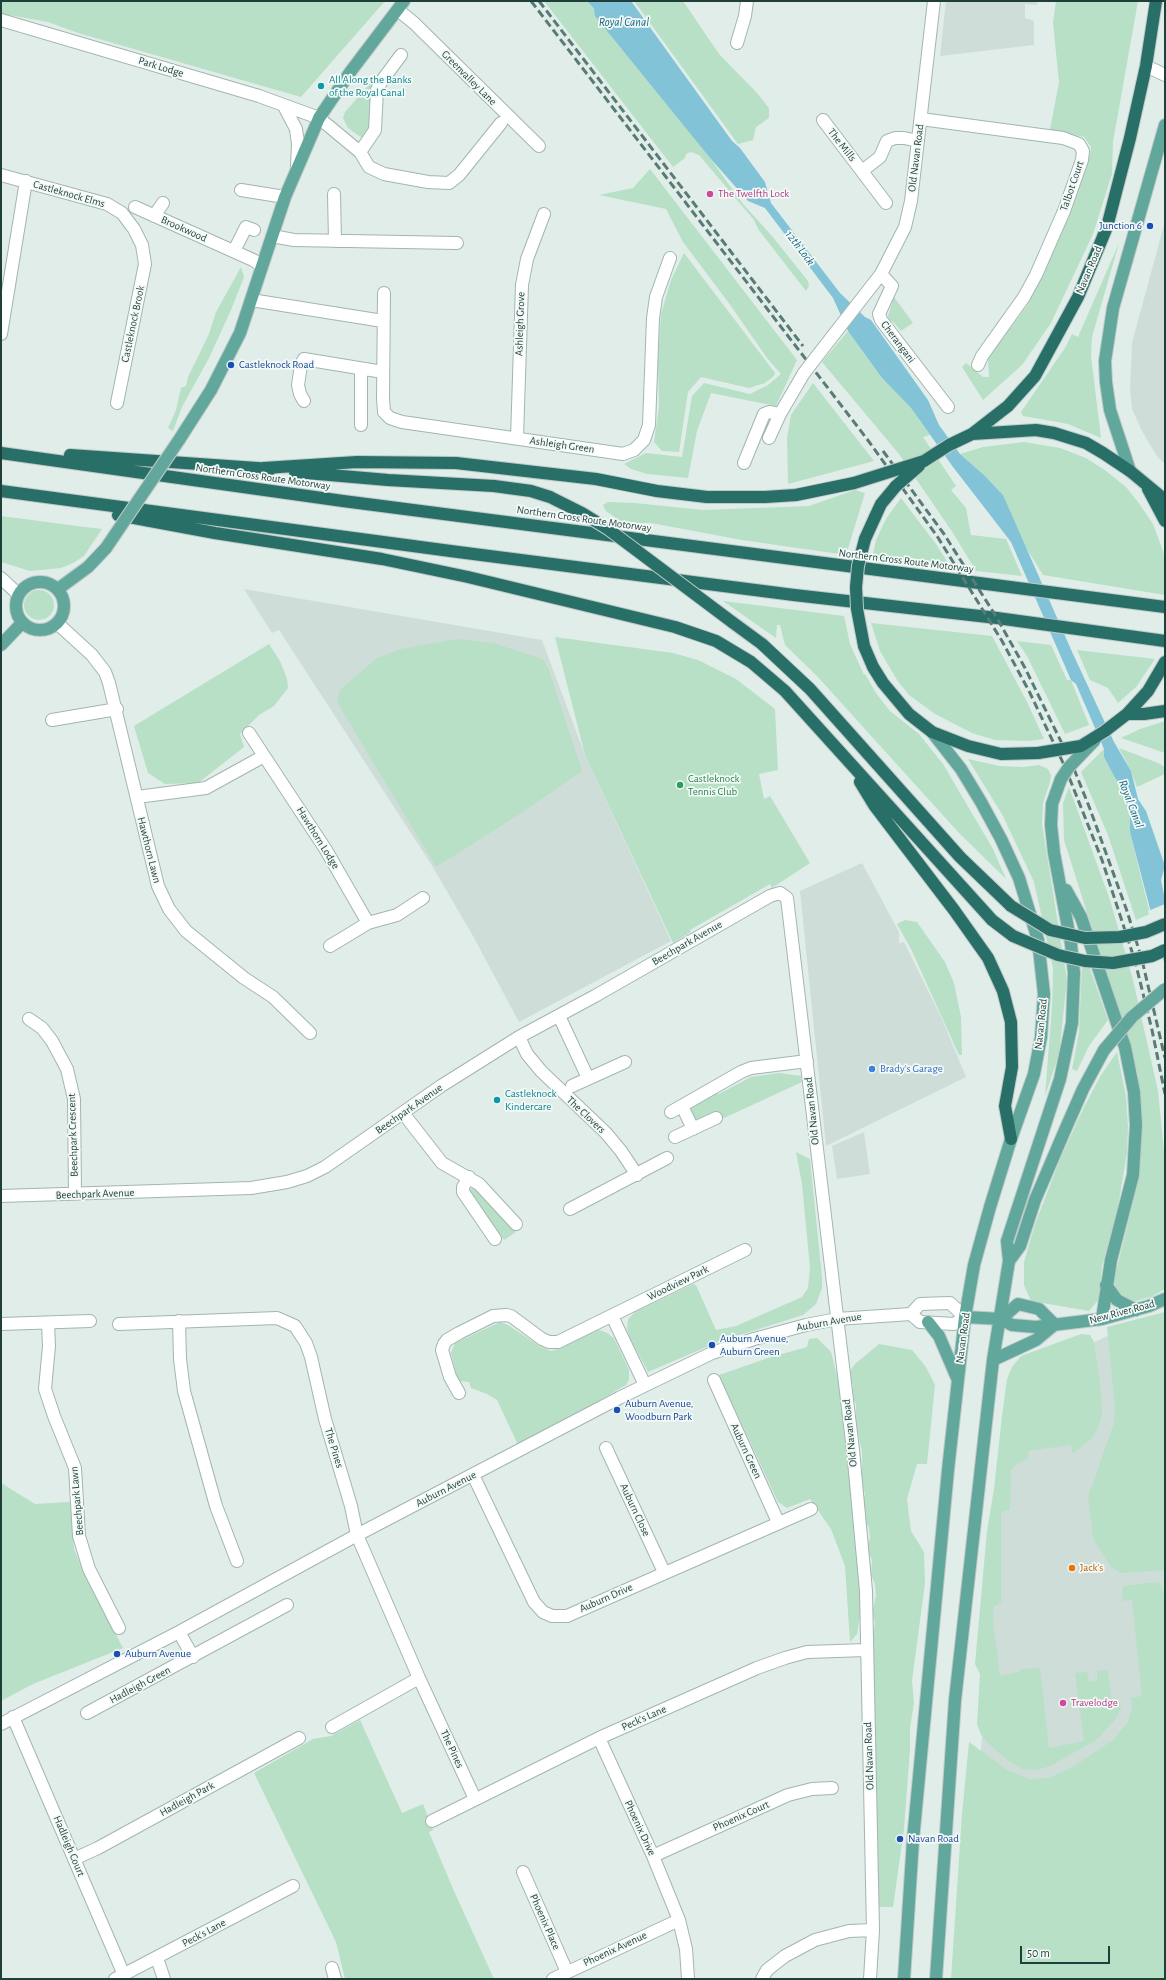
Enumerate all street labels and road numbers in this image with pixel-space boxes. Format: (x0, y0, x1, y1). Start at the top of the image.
street label: Greenvalley Lane (439, 48, 499, 108)
street label: Park Lodge (137, 54, 185, 80)
street label: Old Navan Road (905, 123, 927, 193)
street label: The Mills (825, 126, 859, 164)
street label: Talbot Court (1057, 159, 1087, 213)
street label: Castleknock Elms (32, 177, 106, 211)
street label: Brookwood (159, 213, 209, 245)
street label: Navan Road (1073, 244, 1105, 296)
street label: Castleknock Brook (118, 284, 148, 364)
street label: Ashleigh Grove (512, 292, 528, 356)
street label: Cherangani (878, 318, 918, 366)
street label: Ashleigh Green (529, 434, 595, 456)
street label: Northern Cross Route Motorway (195, 461, 331, 493)
street label: Northern Cross Route Motorway (516, 503, 652, 535)
street label: Northern Cross Route Motorway (838, 546, 974, 576)
street label: Hawthorn Lodge (294, 804, 342, 872)
street label: Hawthorn Lawn (134, 815, 164, 885)
street label: Beechpark Avenue (650, 918, 724, 968)
street label: Navan Road (1032, 998, 1050, 1050)
street label: Old Navan Road (802, 1076, 822, 1146)
street label: Beechpark Avenue (373, 1081, 445, 1137)
street label: Beechpark Crescent (65, 1093, 81, 1177)
street label: The Clovers (564, 1094, 608, 1136)
street label: Beechpark Avenue (55, 1186, 135, 1202)
street label: Woodview Park (645, 1263, 711, 1303)
street label: New River Road (1088, 1297, 1156, 1327)
street label: Auburn Avenue (795, 1310, 863, 1334)
street label: Navan Road (953, 1312, 973, 1364)
street label: Old Navan Road (840, 1398, 860, 1468)
street label: Auburn Green (727, 1421, 765, 1481)
street label: The Pines (322, 1426, 346, 1470)
street label: Beechpark Lawn (67, 1466, 87, 1536)
street label: Auburn Avenue (414, 1468, 478, 1510)
street label: Auburn Close (617, 1481, 653, 1539)
street label: Auburn Drive (577, 1580, 635, 1616)
street label: Hadleigh Green (107, 1663, 173, 1707)
street label: Peck's Lane (620, 1702, 668, 1734)
street label: Old Navan Road (861, 1722, 877, 1790)
street label: The Pines (437, 1728, 467, 1770)
street label: Hadleigh Park (157, 1779, 217, 1819)
street label: Phoenix Drive (621, 1798, 659, 1858)
street label: Phoenix Court (711, 1798, 771, 1834)
street label: Hadleigh Court (50, 1814, 88, 1878)
street label: Phoenix Place (527, 1892, 563, 1952)
street label: Peck's Lane (180, 1916, 228, 1950)
street label: Phoenix Avenue (581, 1928, 649, 1970)

